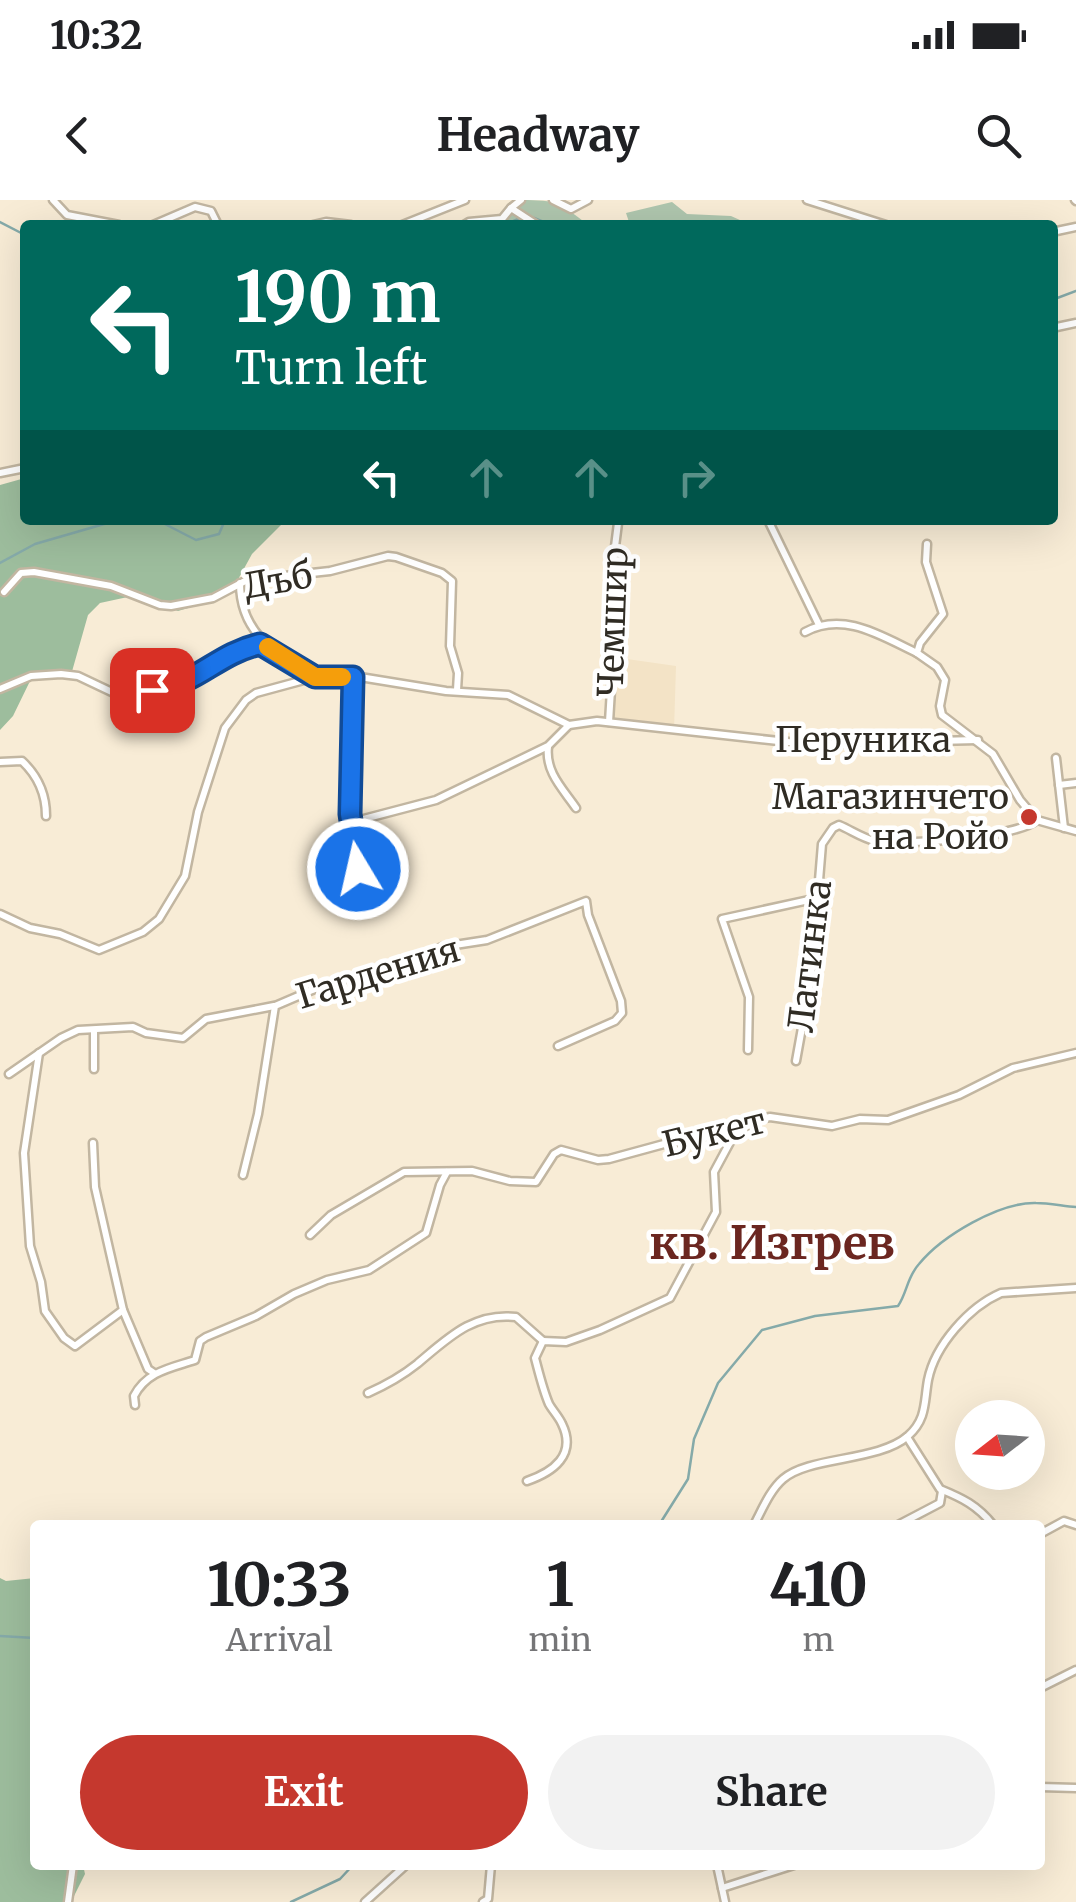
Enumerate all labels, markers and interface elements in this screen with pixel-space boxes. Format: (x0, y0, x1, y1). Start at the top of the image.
text: 10:32 (50, 12, 143, 59)
text: Headway (437, 107, 639, 163)
icon: back (50, 108, 105, 163)
icon: search (971, 108, 1026, 163)
text: 190 m (235, 253, 441, 341)
icon: left (70, 260, 200, 390)
text: Turn left (235, 340, 427, 396)
icon: left (354, 450, 409, 505)
icon: ahead (459, 450, 514, 505)
icon: ahead (564, 450, 619, 505)
icon: right (669, 450, 724, 505)
street label: Чемшир (588, 546, 638, 698)
street label: Дъб (240, 553, 316, 609)
pin (110, 648, 195, 733)
icon: arrive (125, 663, 180, 718)
street label: Перуника (775, 718, 951, 762)
place label: Магазинчето на Ройо (772, 775, 1009, 859)
marker: Магазинчето на Ройо (1018, 806, 1040, 828)
position arrow (306, 817, 410, 921)
street label: Латинка (779, 877, 841, 1035)
street label: Гардения (291, 927, 465, 1019)
street label: Букет (658, 1099, 770, 1167)
district label: кв. Изгрев (649, 1215, 895, 1271)
north arrow (955, 1400, 1045, 1490)
map controls (955, 1400, 1045, 1490)
text: 10:33 (207, 1547, 352, 1622)
text: 1 (546, 1547, 574, 1622)
text: 410 (769, 1547, 868, 1622)
text: Arrival (226, 1620, 333, 1660)
text: min (528, 1620, 592, 1660)
text: m (803, 1620, 834, 1660)
button: Exit (80, 1735, 528, 1850)
button: Share (548, 1735, 995, 1850)

